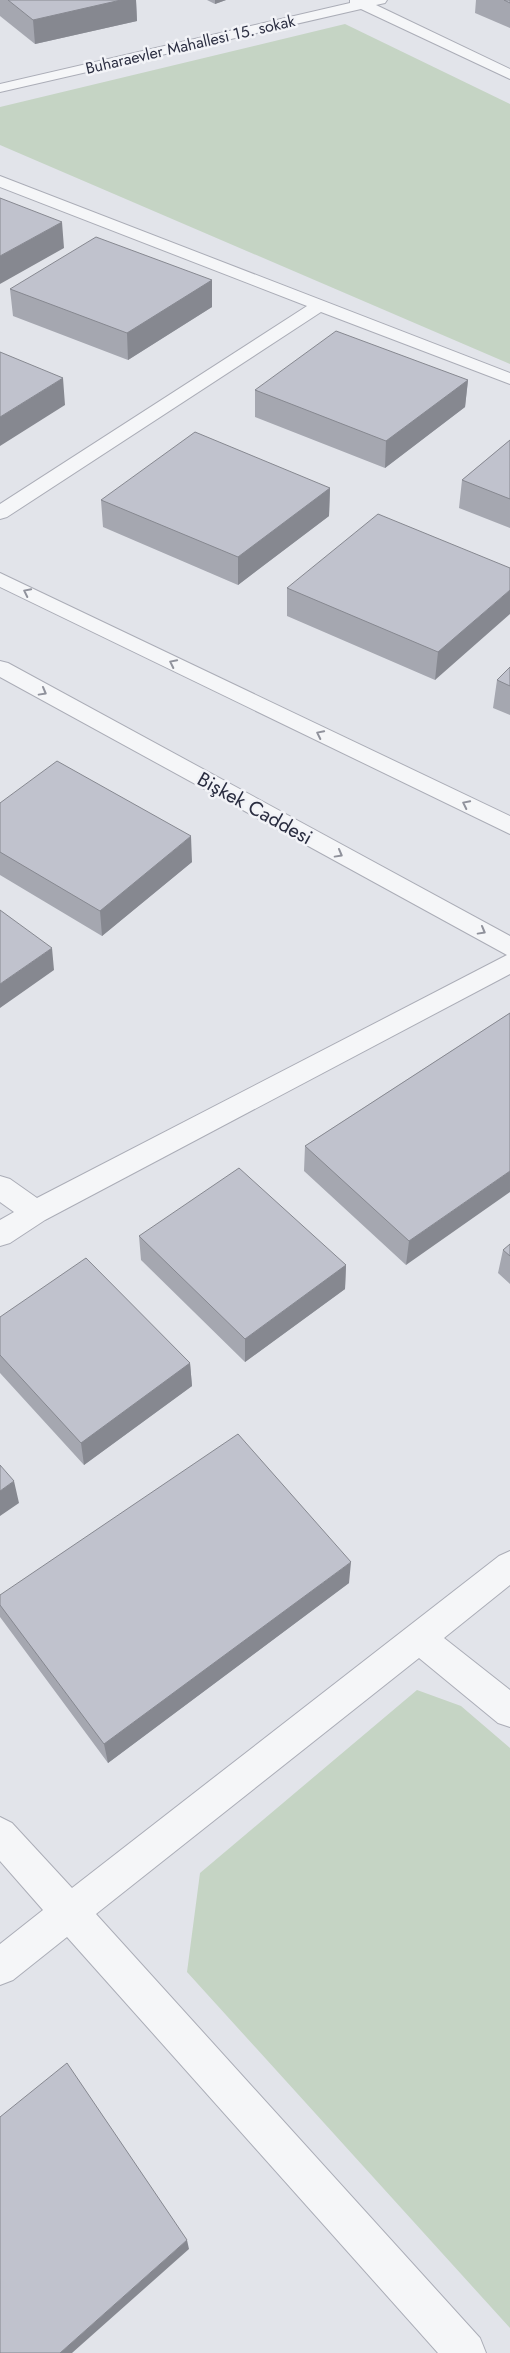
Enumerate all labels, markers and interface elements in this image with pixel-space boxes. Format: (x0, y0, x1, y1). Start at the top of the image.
street label: Buharaevler Mahallesi 15. sokak (83, 9, 298, 80)
one-way arrow (23, 588, 32, 599)
one-way arrow (170, 659, 179, 669)
one-way arrow (37, 686, 46, 696)
one-way arrow (316, 729, 325, 740)
street label: Bişkek Caddesi (192, 765, 318, 852)
one-way arrow (462, 800, 471, 811)
one-way arrow (334, 847, 343, 857)
one-way arrow (476, 925, 485, 935)

